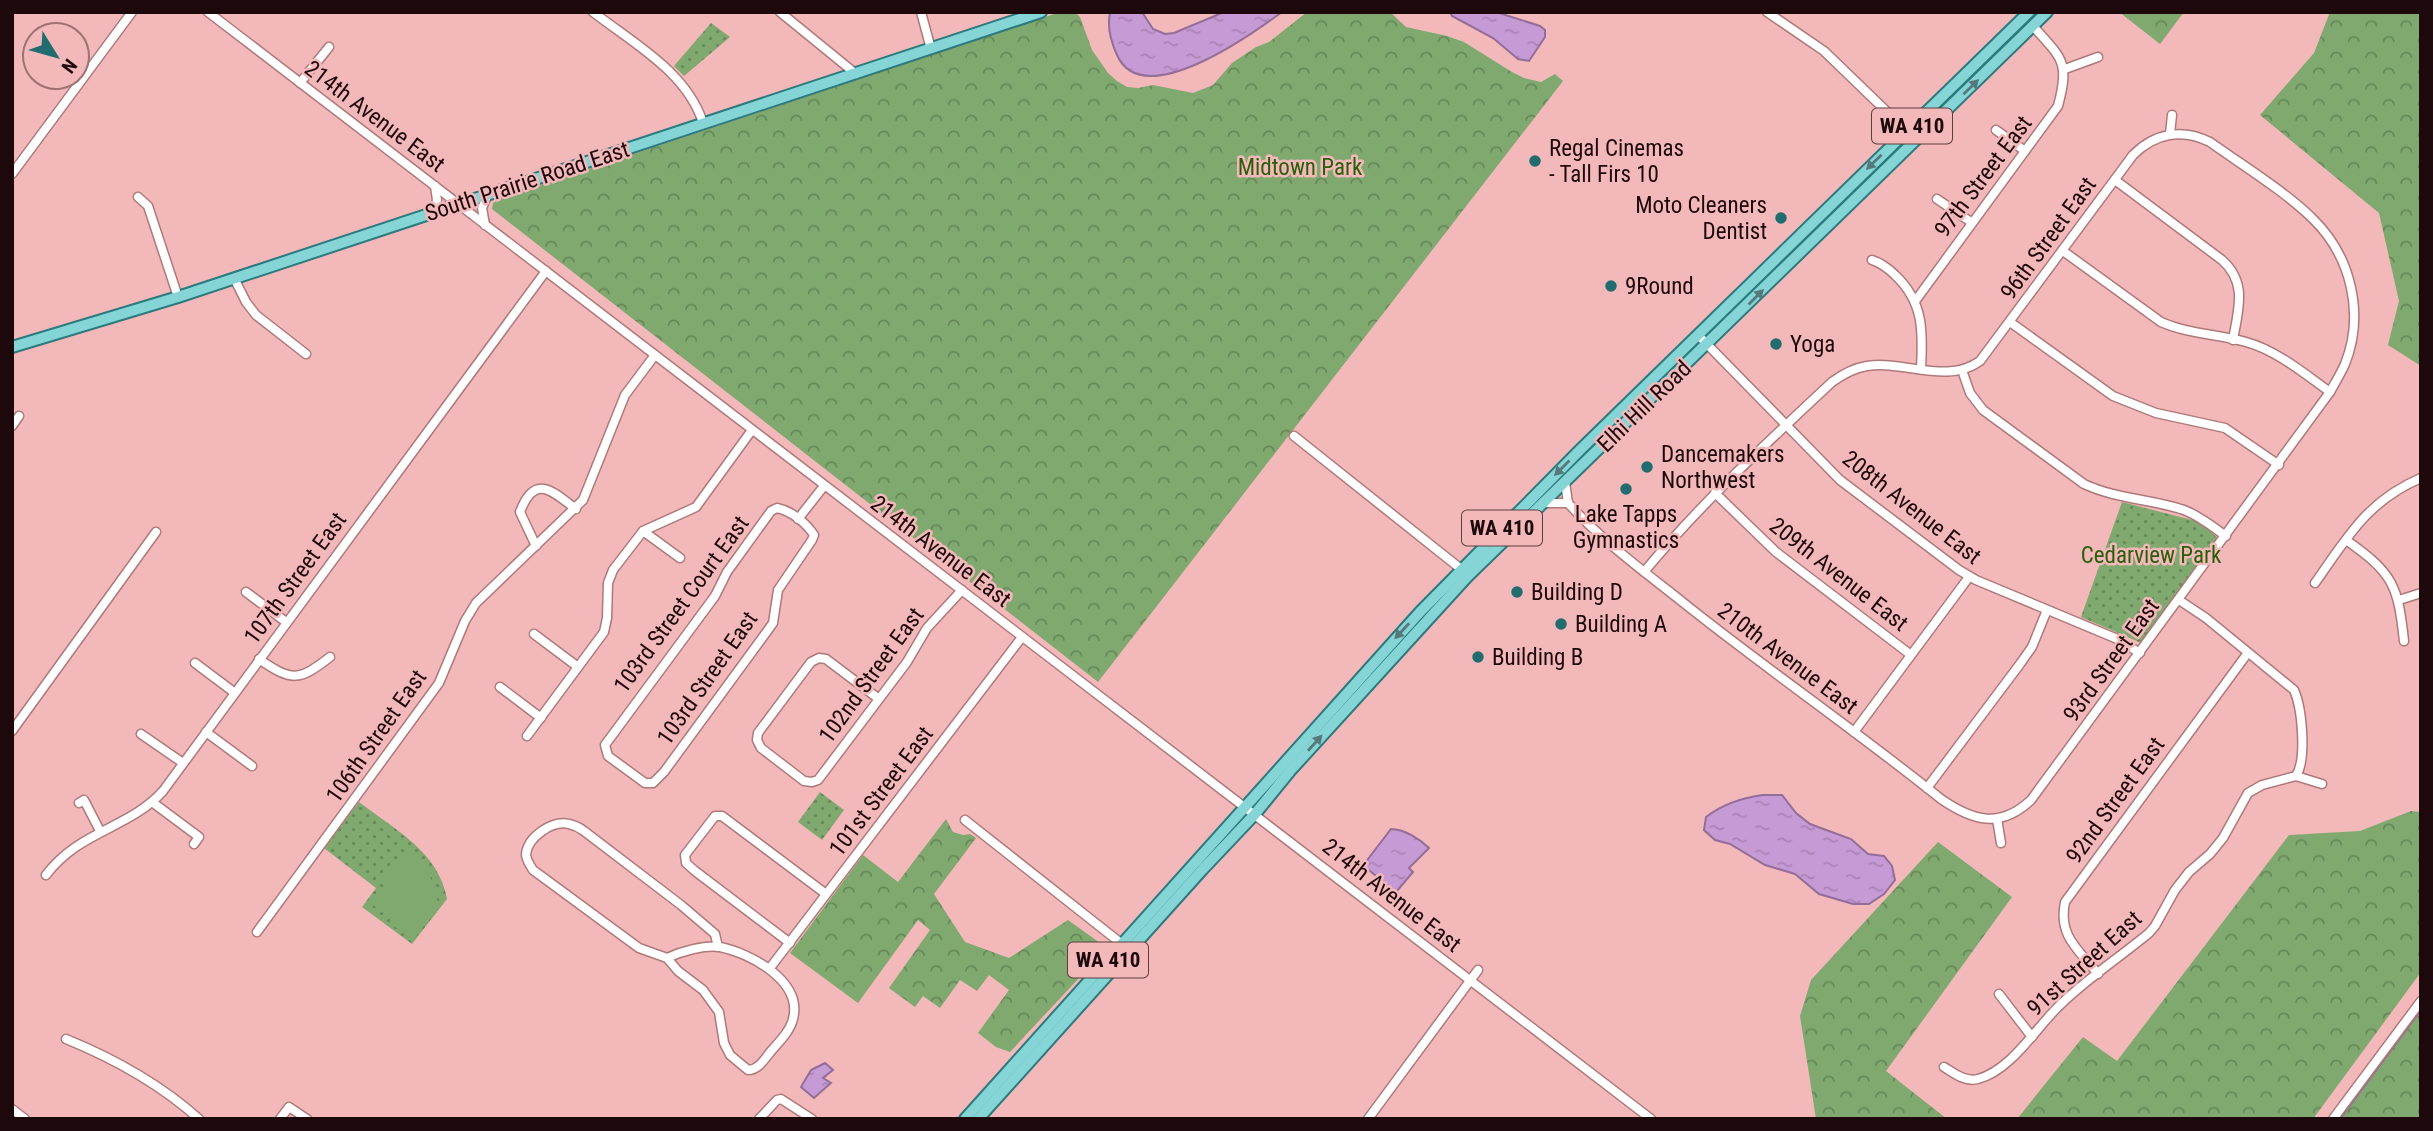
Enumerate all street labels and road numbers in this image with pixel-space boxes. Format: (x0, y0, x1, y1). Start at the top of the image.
street label: 214th Avenue East (299, 55, 450, 178)
road number: WA 410 (1872, 108, 1952, 144)
street label: 97th Street East (1929, 110, 2038, 242)
street label: South Prairie Road East (422, 136, 633, 227)
street label: 96th Street East (1995, 172, 2102, 305)
street label: Elhi Hill Road (1592, 355, 1697, 458)
street label: 208th Avenue East (1837, 445, 1986, 570)
street label: 214th Avenue East (865, 490, 1016, 613)
street label: 107th Street East (239, 507, 352, 649)
road number: WA 410 (1462, 510, 1542, 546)
street label: 103rd Street Court East (608, 511, 755, 698)
street label: 209th Avenue East (1764, 512, 1913, 637)
street label: 93rd Street East (2058, 594, 2165, 727)
street label: 210th Avenue East (1712, 597, 1863, 720)
street label: 102nd Street East (813, 602, 930, 748)
street label: 103rd Street East (651, 606, 763, 750)
street label: 106th Street East (321, 665, 432, 808)
street label: 101st Street East (824, 721, 939, 862)
street label: 92nd Street East (2061, 732, 2170, 869)
street label: 214th Avenue East (1317, 833, 1466, 958)
street label: 91st Street East (2022, 905, 2147, 1022)
road number: WA 410 (1068, 942, 1148, 978)

